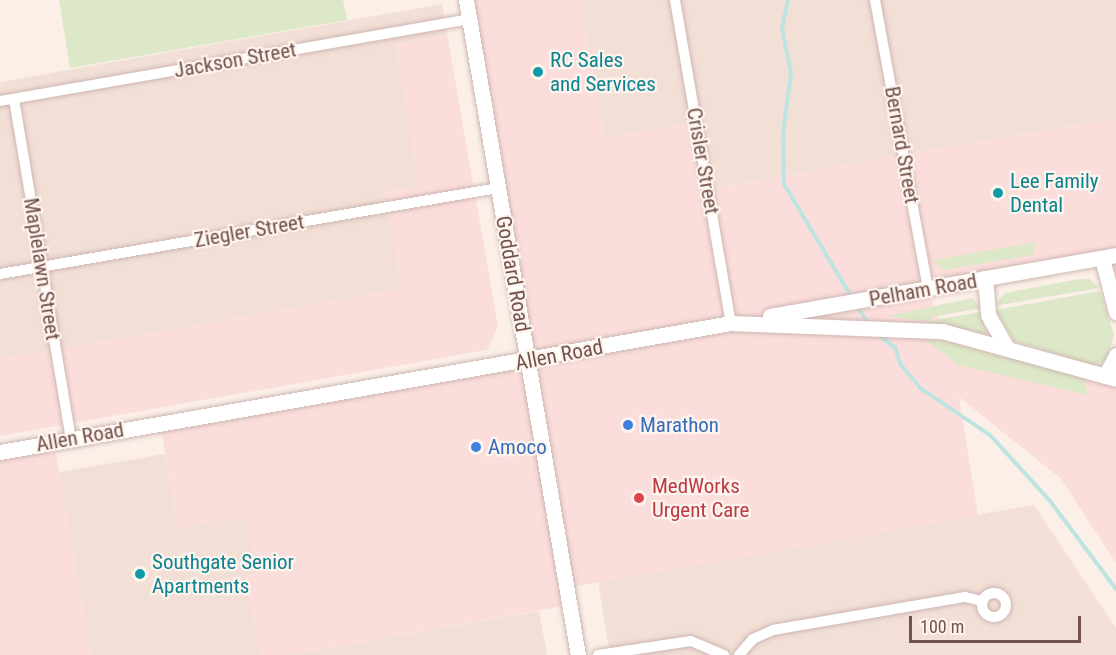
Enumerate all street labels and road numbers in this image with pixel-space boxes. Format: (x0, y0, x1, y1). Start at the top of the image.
street label: Jackson Street (172, 37, 298, 83)
street label: Bernard Street (879, 84, 925, 206)
street label: Crisler Street (681, 106, 725, 216)
street label: Maplelawn Street (18, 196, 66, 342)
street label: Ziegler Street (192, 209, 306, 253)
street label: Goddard Road (490, 214, 536, 334)
street label: Pelham Road (867, 268, 979, 312)
street label: Allen Road (513, 334, 605, 376)
street label: Allen Road (34, 417, 126, 457)

